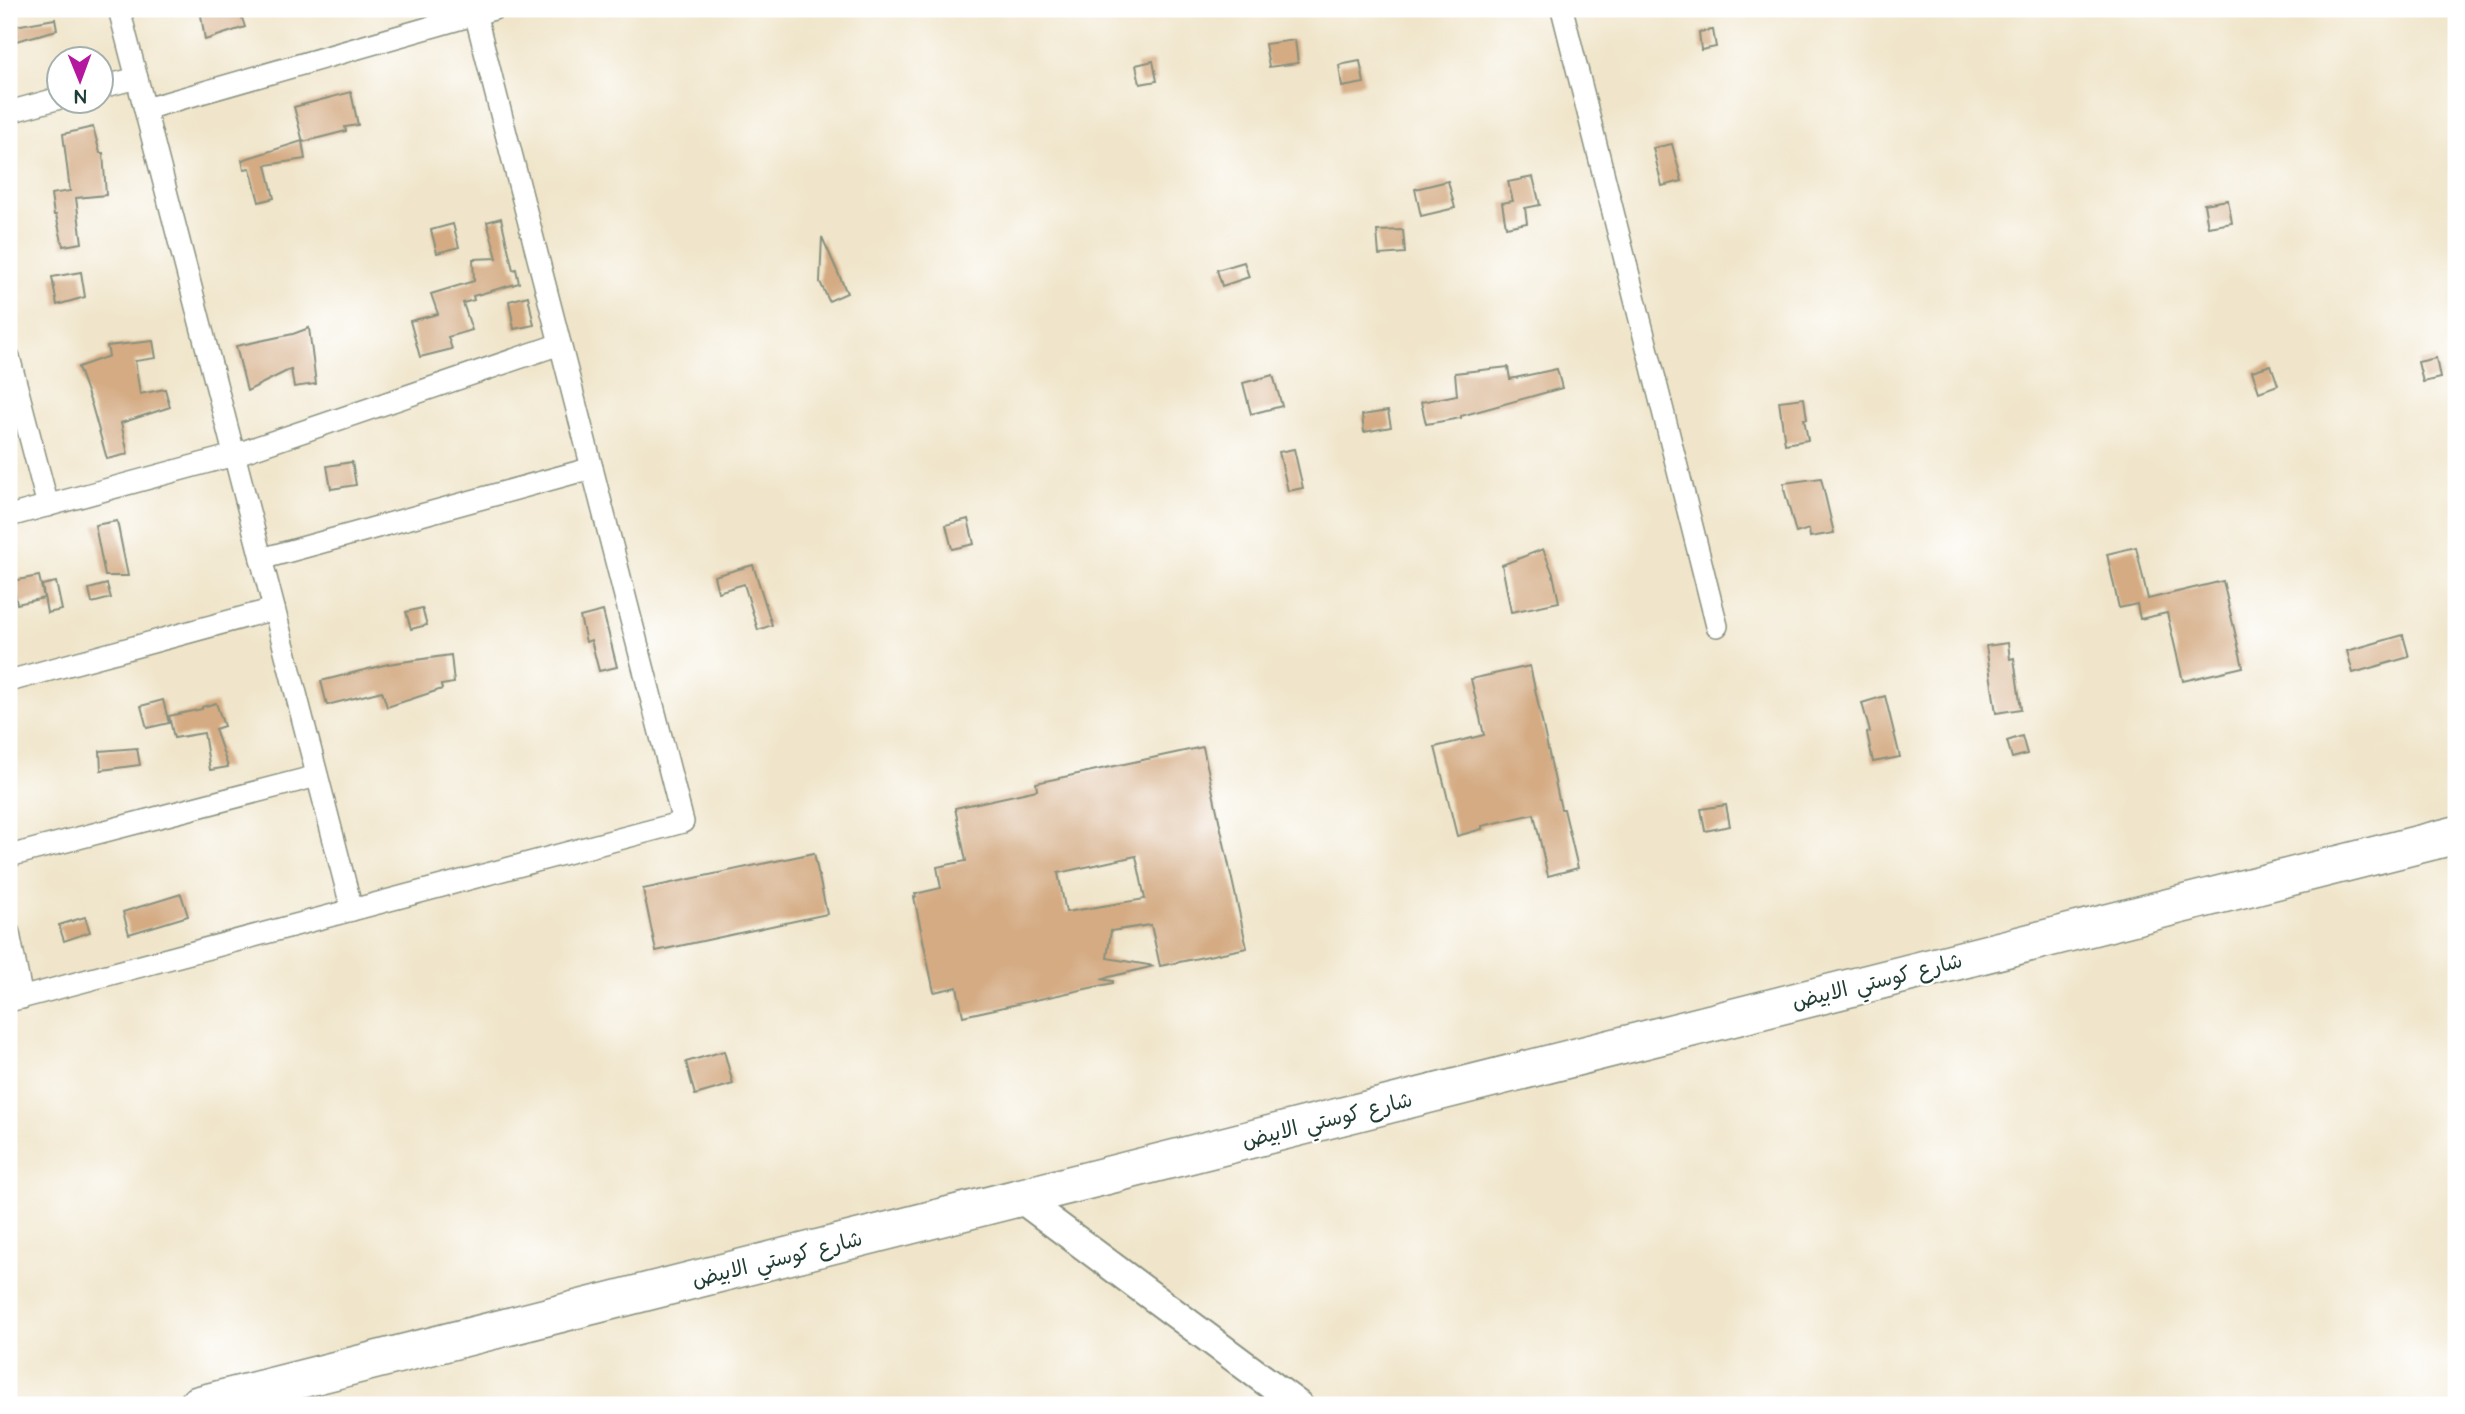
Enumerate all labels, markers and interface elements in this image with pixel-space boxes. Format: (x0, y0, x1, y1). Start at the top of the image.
north arrow (46, 46, 116, 116)
text: N (74, 82, 86, 109)
street label: شارع كوستي الابيض (1789, 946, 1966, 1021)
street label: شارع كوستي الابيض (1239, 1085, 1416, 1160)
street label: شارع كوستي الابيض (689, 1224, 866, 1299)

